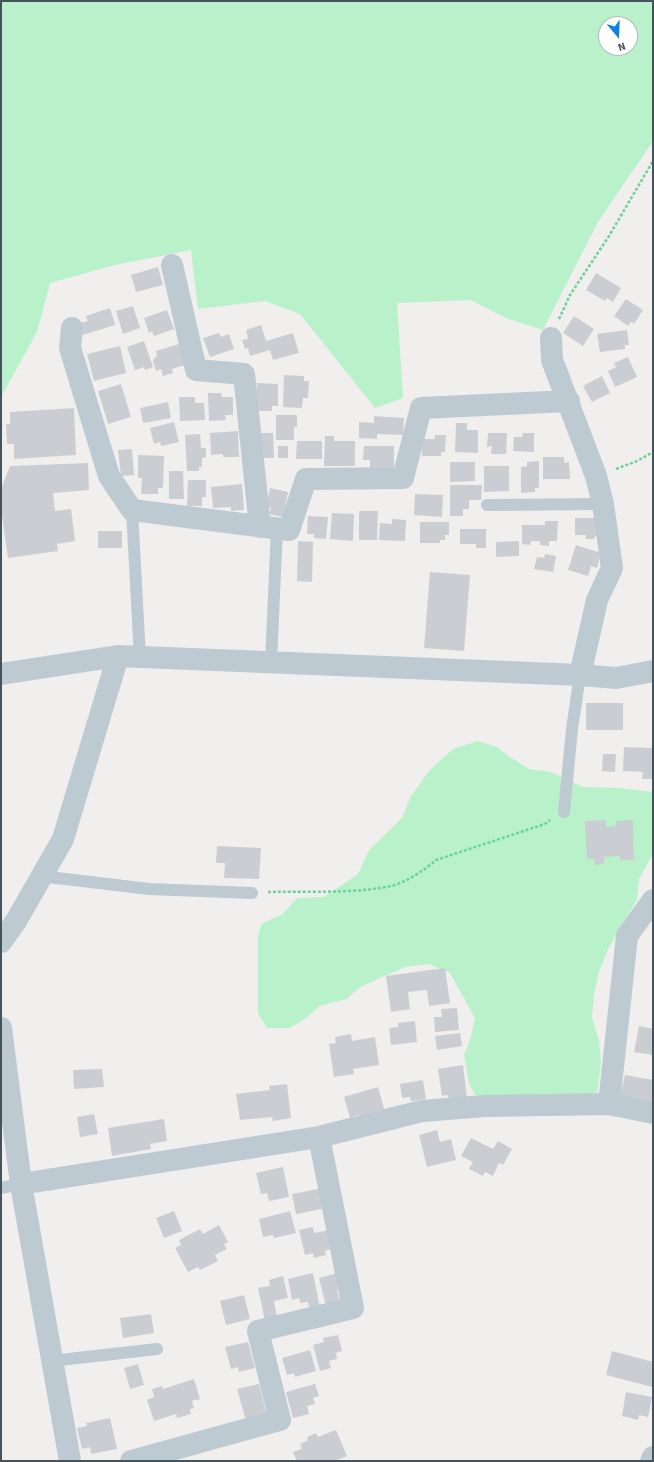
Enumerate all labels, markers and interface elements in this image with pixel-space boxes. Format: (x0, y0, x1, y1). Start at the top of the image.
north arrow (598, 16, 638, 56)
text: N (616, 39, 628, 55)

